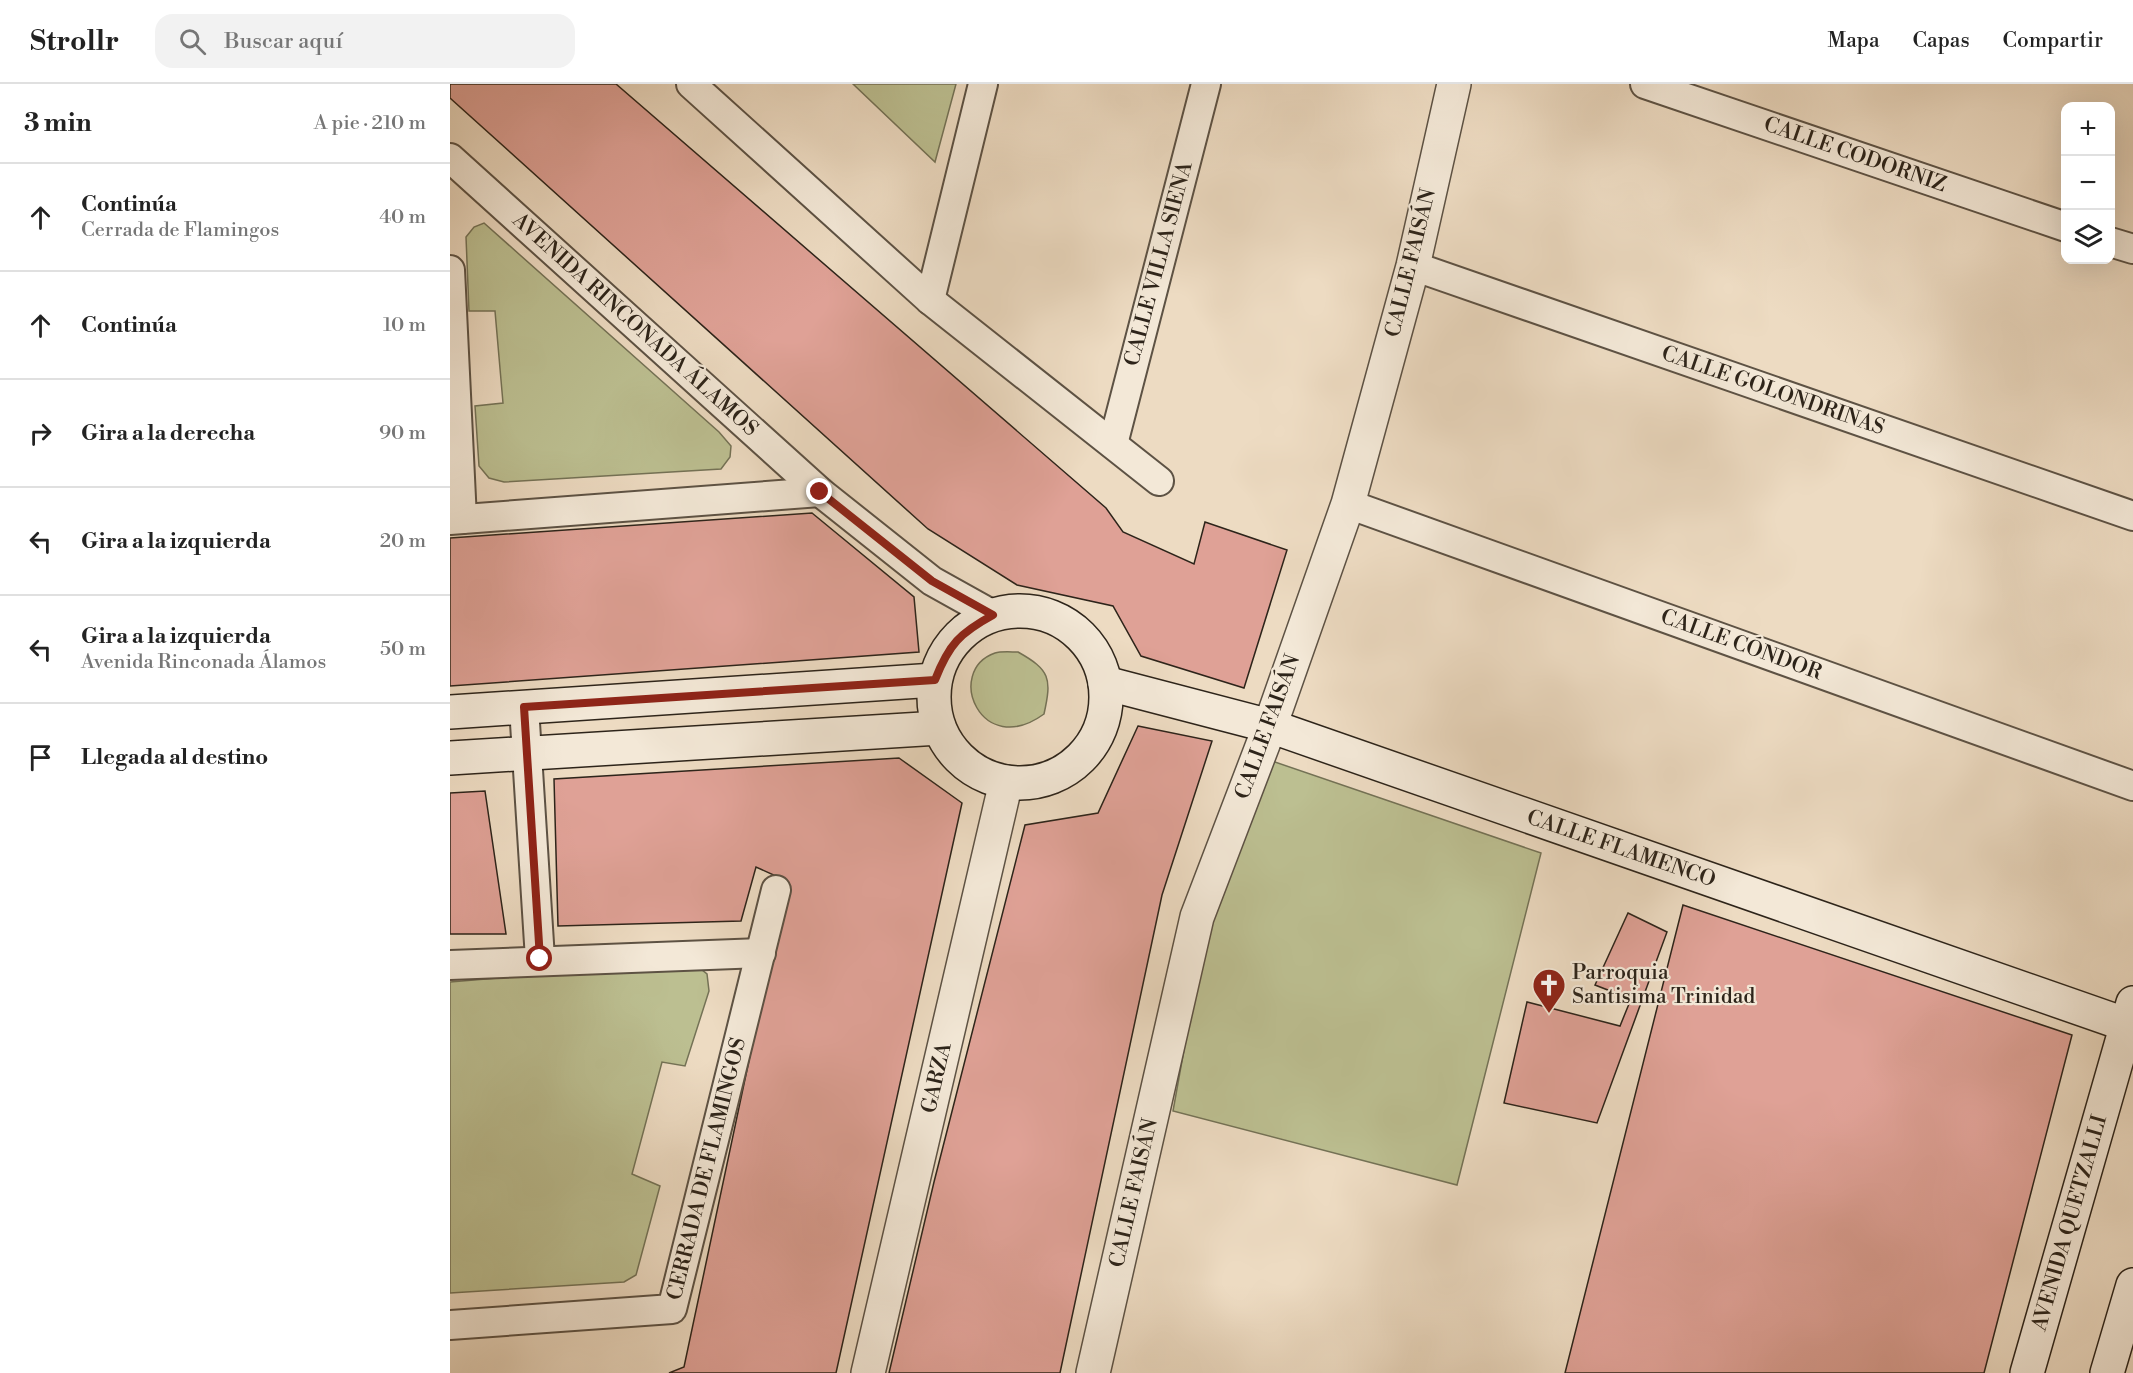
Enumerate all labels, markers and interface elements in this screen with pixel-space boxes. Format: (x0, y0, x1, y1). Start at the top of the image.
search box (155, 14, 575, 68)
text: Strollr (30, 24, 119, 59)
icon: search (176, 25, 209, 58)
text: Buscar aquí (224, 28, 343, 55)
text: Mapa (1828, 28, 1880, 54)
text: Capas (1913, 28, 1970, 54)
text: Compartir (2003, 28, 2103, 54)
map controls (2061, 102, 2115, 264)
button: + (2061, 102, 2115, 156)
text: 3 min (24, 107, 92, 139)
text: A pie · 210 m (314, 111, 426, 136)
street label: CALLE CODORNIZ (1760, 112, 1950, 198)
button: − (2061, 156, 2115, 210)
street label: CALLE VILLA SIENA (1119, 158, 1199, 369)
street label: CALLE FAISÁN (1378, 185, 1442, 340)
text: Continúa (81, 191, 177, 218)
icon: ahead (24, 201, 57, 234)
text: 40 m (379, 205, 426, 230)
street label: AVENIDA RINCONADA ÁLAMOS (506, 206, 765, 442)
button: layers (2061, 210, 2115, 264)
text: Cerrada de Flamingos (81, 218, 279, 243)
icon: ahead (24, 309, 57, 342)
text: Continúa (81, 312, 177, 339)
text: 10 m (383, 313, 426, 338)
street label: CALLE GOLONDRINAS (1658, 341, 1888, 441)
icon: right (24, 417, 57, 450)
text: Gira a la derecha (81, 420, 255, 447)
text: 90 m (379, 421, 426, 446)
route end (806, 478, 832, 504)
icon: left (24, 525, 57, 558)
text: Gira a la izquierda (81, 528, 271, 555)
text: 20 m (380, 529, 426, 554)
street label: CALLE CÓNDOR (1657, 601, 1827, 686)
text: Gira a la izquierda (81, 623, 271, 650)
icon: left (24, 633, 57, 666)
text: 50 m (380, 637, 426, 662)
text: Avenida Rinconada Álamos (81, 650, 326, 675)
street label: CALLE FAISÁN (1228, 650, 1306, 803)
icon: arrive (24, 741, 57, 774)
text: Llegada al destino (81, 744, 268, 771)
street label: CALLE FLAMENCO (1523, 804, 1719, 894)
route start (526, 945, 552, 971)
place label: Parroquia Santisima Trinidad (1572, 960, 1755, 1010)
church icon: Parroquia Santisima Trinidad (1531, 967, 1567, 1014)
street label: CERRADA DE FLAMINGOS (662, 1035, 752, 1303)
street label: GARZA (916, 1040, 958, 1116)
street label: AVENIDA QUETZALLI (2026, 1112, 2113, 1335)
street label: CALLE FAISÁN (1102, 1115, 1164, 1270)

